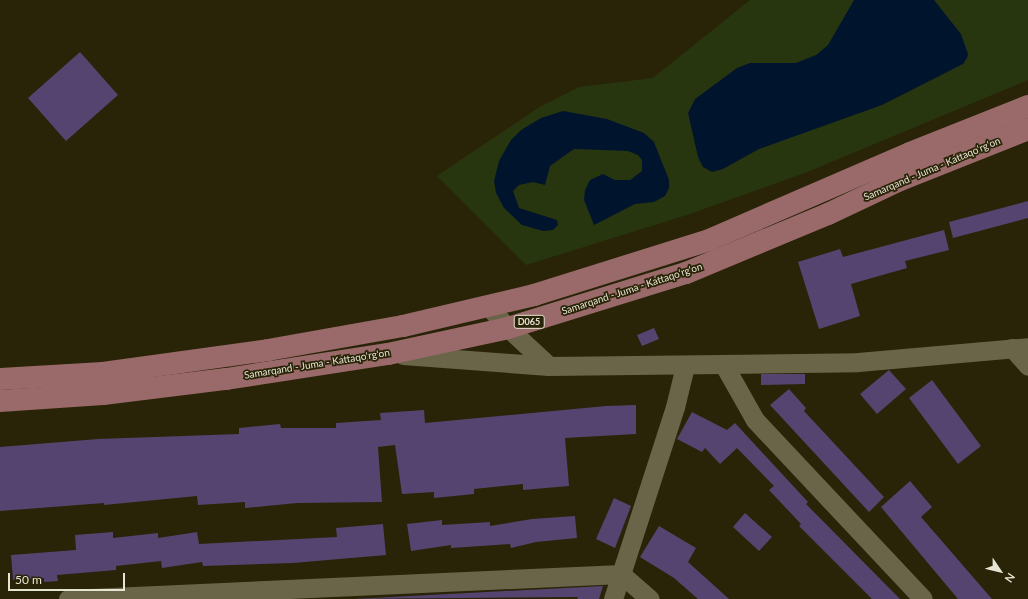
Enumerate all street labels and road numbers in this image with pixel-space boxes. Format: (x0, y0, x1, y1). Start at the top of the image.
street label: Samarqand - Juma - Kattaqo‘rg‘on (862, 135, 1002, 203)
street label: Samarqand - Juma - Kattaqo‘rg‘on (560, 260, 704, 318)
road number: D065 (513, 315, 545, 329)
street label: Samarqand - Juma - Kattaqo‘rg‘on (243, 347, 391, 381)

